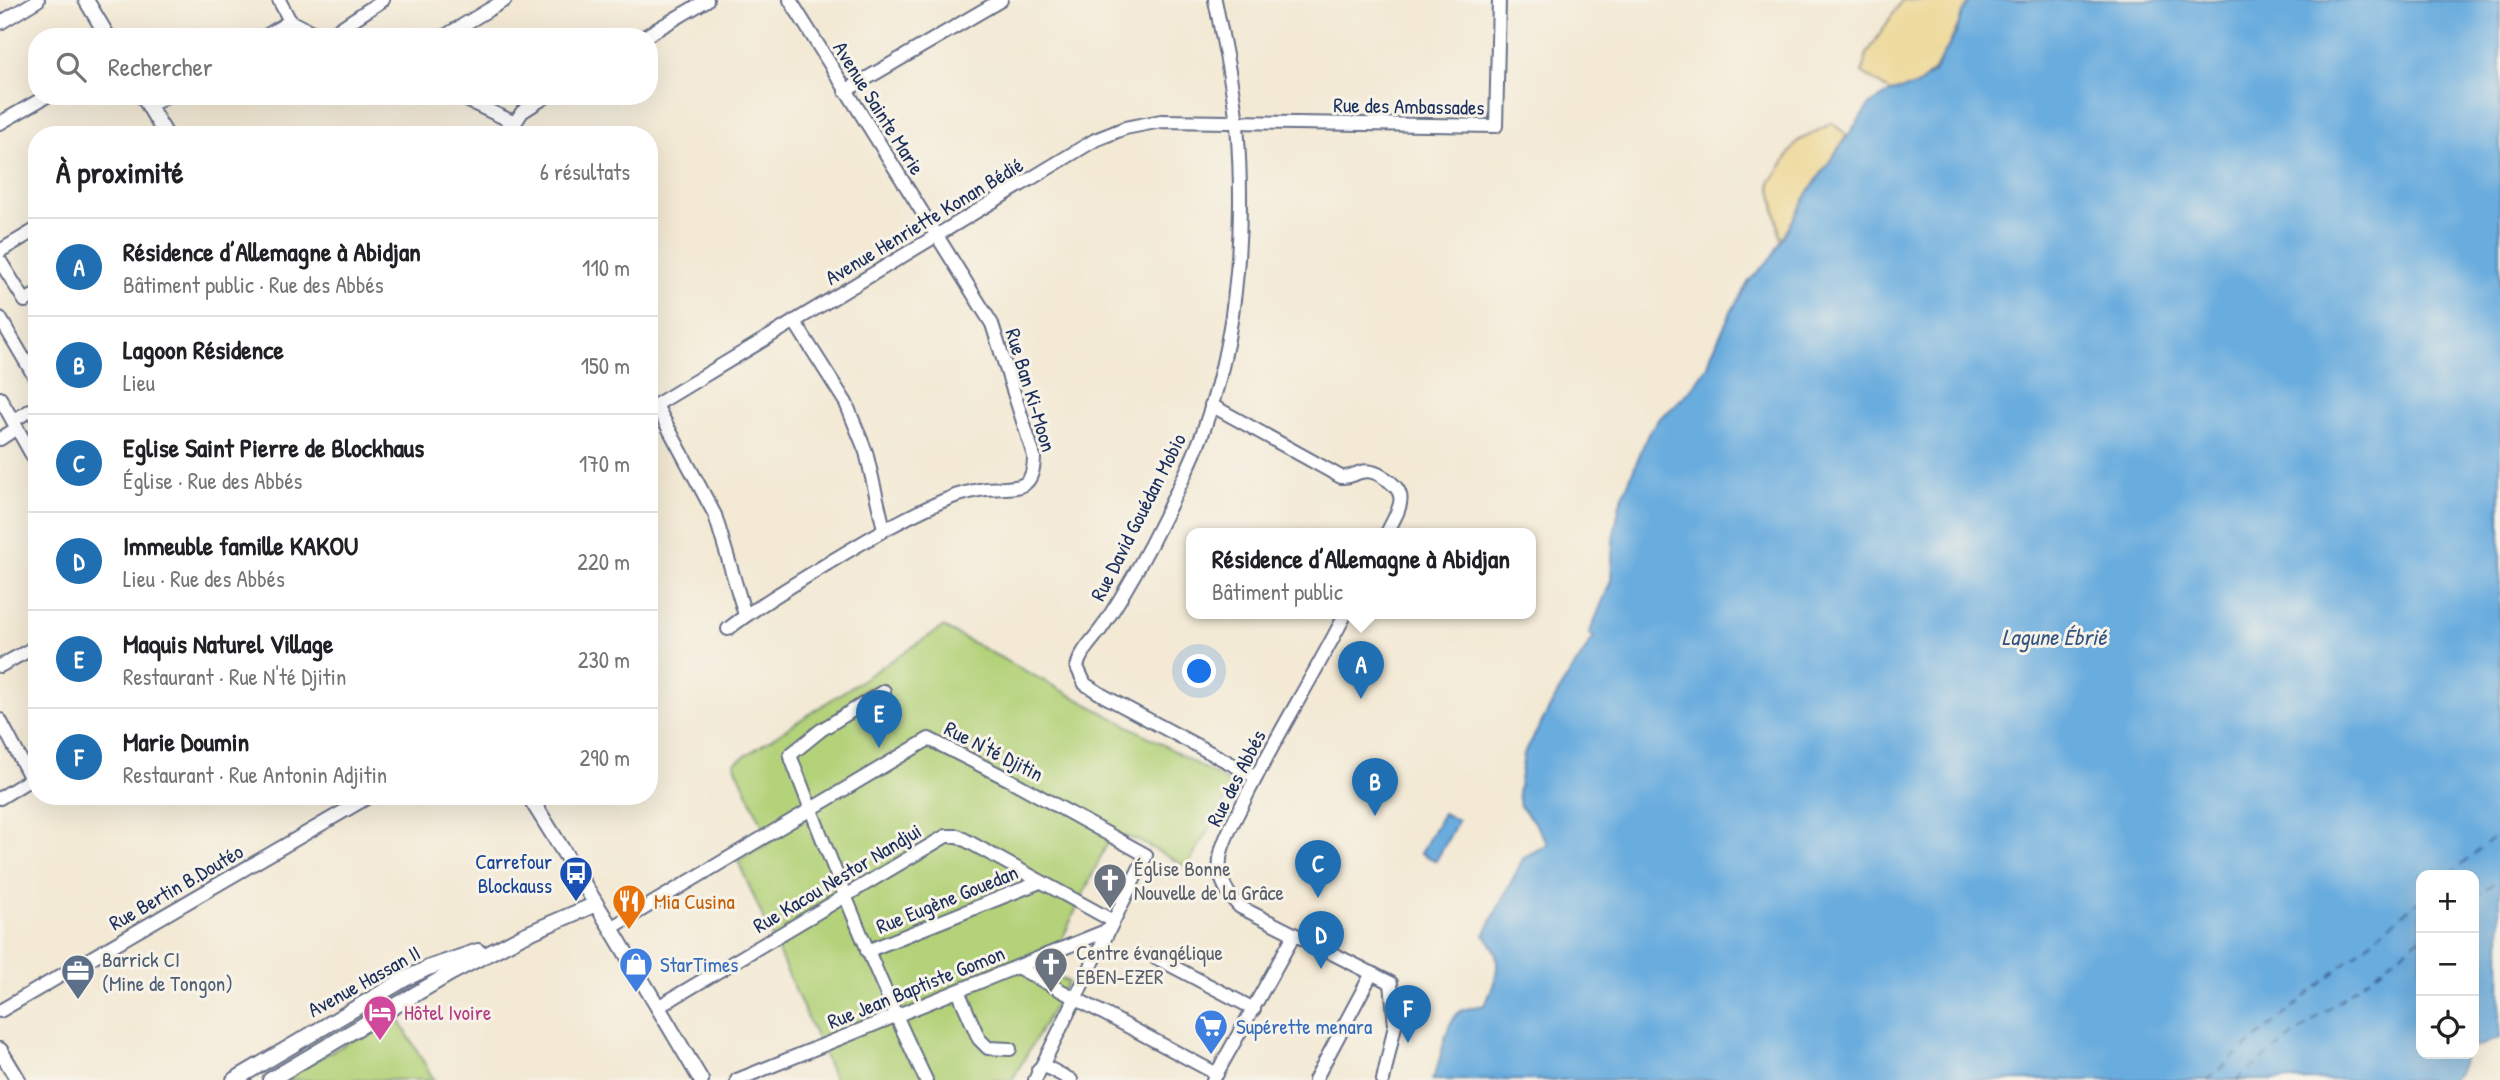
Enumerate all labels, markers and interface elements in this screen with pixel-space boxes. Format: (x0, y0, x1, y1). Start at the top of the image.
search box (28, 28, 658, 105)
street label: Avenue Sainte Marie (826, 36, 932, 180)
icon: search (52, 48, 90, 86)
text: Rechercher (108, 49, 213, 84)
street label: Rue des Ambassades (1333, 90, 1485, 122)
street label: Avenue Henriette Konan Bédié (820, 150, 1028, 292)
text: À proximité (56, 152, 184, 192)
text: 6 résultats (540, 156, 630, 187)
text: Résidence d’Allemagne à Abidjan (123, 234, 421, 269)
text: A (73, 252, 85, 283)
text: 110 m (582, 252, 630, 283)
text: Bâtiment public · Rue des Abbés (123, 269, 384, 300)
street label: Rue Ban Ki-Moon (999, 325, 1063, 455)
text: Lagoon Résidence (123, 332, 284, 367)
text: B (73, 350, 85, 381)
text: 150 m (581, 350, 630, 381)
text: Lieu (123, 367, 155, 398)
street label: Rue David Gouédan Mobio (1083, 428, 1193, 606)
text: Eglise Saint Pierre de Blockhaus (123, 430, 424, 465)
text: C (73, 448, 85, 479)
text: 170 m (579, 448, 630, 479)
text: Église · Rue des Abbés (123, 465, 302, 496)
text: Immeuble famille KAKOU (123, 528, 358, 563)
popup (1186, 528, 1536, 619)
text: Résidence d’Allemagne à Abidjan (1212, 541, 1510, 576)
text: D (74, 546, 84, 577)
text: 220 m (577, 546, 630, 577)
text: Lieu · Rue des Abbés (123, 563, 285, 594)
text: Bâtiment public (1212, 576, 1343, 607)
water label: Lagune Ébrié (2002, 621, 2107, 653)
text: Maquis Naturel Village (123, 626, 333, 661)
pin: A (1338, 641, 1384, 699)
text: E (74, 644, 84, 675)
text: 230 m (578, 644, 630, 675)
your location (1182, 654, 1216, 688)
text: Restaurant · Rue N'té Djitin (123, 661, 346, 692)
pin: E (856, 690, 902, 748)
street label: Rue N'té Djitin (940, 714, 1048, 788)
text: Marie Doumin (123, 724, 249, 759)
street label: Rue des Abbés (1199, 725, 1273, 831)
text: F (75, 742, 83, 773)
text: 290 m (580, 742, 630, 773)
pin: B (1352, 758, 1398, 816)
text: Restaurant · Rue Antonin Adjitin (123, 759, 387, 790)
street label: Rue Kacou Nestor Nandjui (747, 816, 927, 940)
street label: Rue Bertin B.Doutéo (104, 837, 248, 937)
pin: C (1295, 840, 1341, 898)
place label: Carrefour Blockauss (475, 847, 552, 900)
bus stop icon: Carrefour Blockauss (557, 854, 595, 903)
place label: Église Bonne Nouvelle de la Grâce (1134, 854, 1284, 907)
street label: Rue Eugène Gouedan (872, 857, 1022, 941)
church icon: Église Bonne Nouvelle de la Grâce (1091, 861, 1129, 910)
map controls (2416, 870, 2479, 1059)
button: + (2416, 870, 2479, 933)
restaurant icon: Mia Cusina (610, 882, 648, 931)
place label: Mia Cusina (654, 887, 735, 916)
pin: D (1298, 911, 1344, 969)
button: − (2416, 933, 2479, 996)
street label: Avenue Hassan II (302, 938, 426, 1024)
street label: Rue Jean Baptiste Gomon (823, 938, 1009, 1036)
place label: Centre évangélique EBEN-EZER (1076, 938, 1223, 991)
place label: Barrick CI (Mine de Tongon) (102, 945, 233, 998)
shop icon: StarTimes (617, 945, 655, 994)
church icon: Centre évangélique EBEN-EZER (1032, 945, 1070, 994)
place label: StarTimes (660, 950, 738, 979)
office icon: Barrick CI (Mine de Tongon) (59, 952, 97, 1001)
pin: F (1385, 985, 1431, 1043)
hotel icon: Hôtel Ivoire (361, 993, 399, 1042)
button: locate (2416, 996, 2479, 1059)
place label: Hôtel Ivoire (404, 998, 491, 1027)
supermarket icon: Supérette menara (1192, 1007, 1230, 1056)
place label: Supérette menara (1236, 1012, 1372, 1041)

